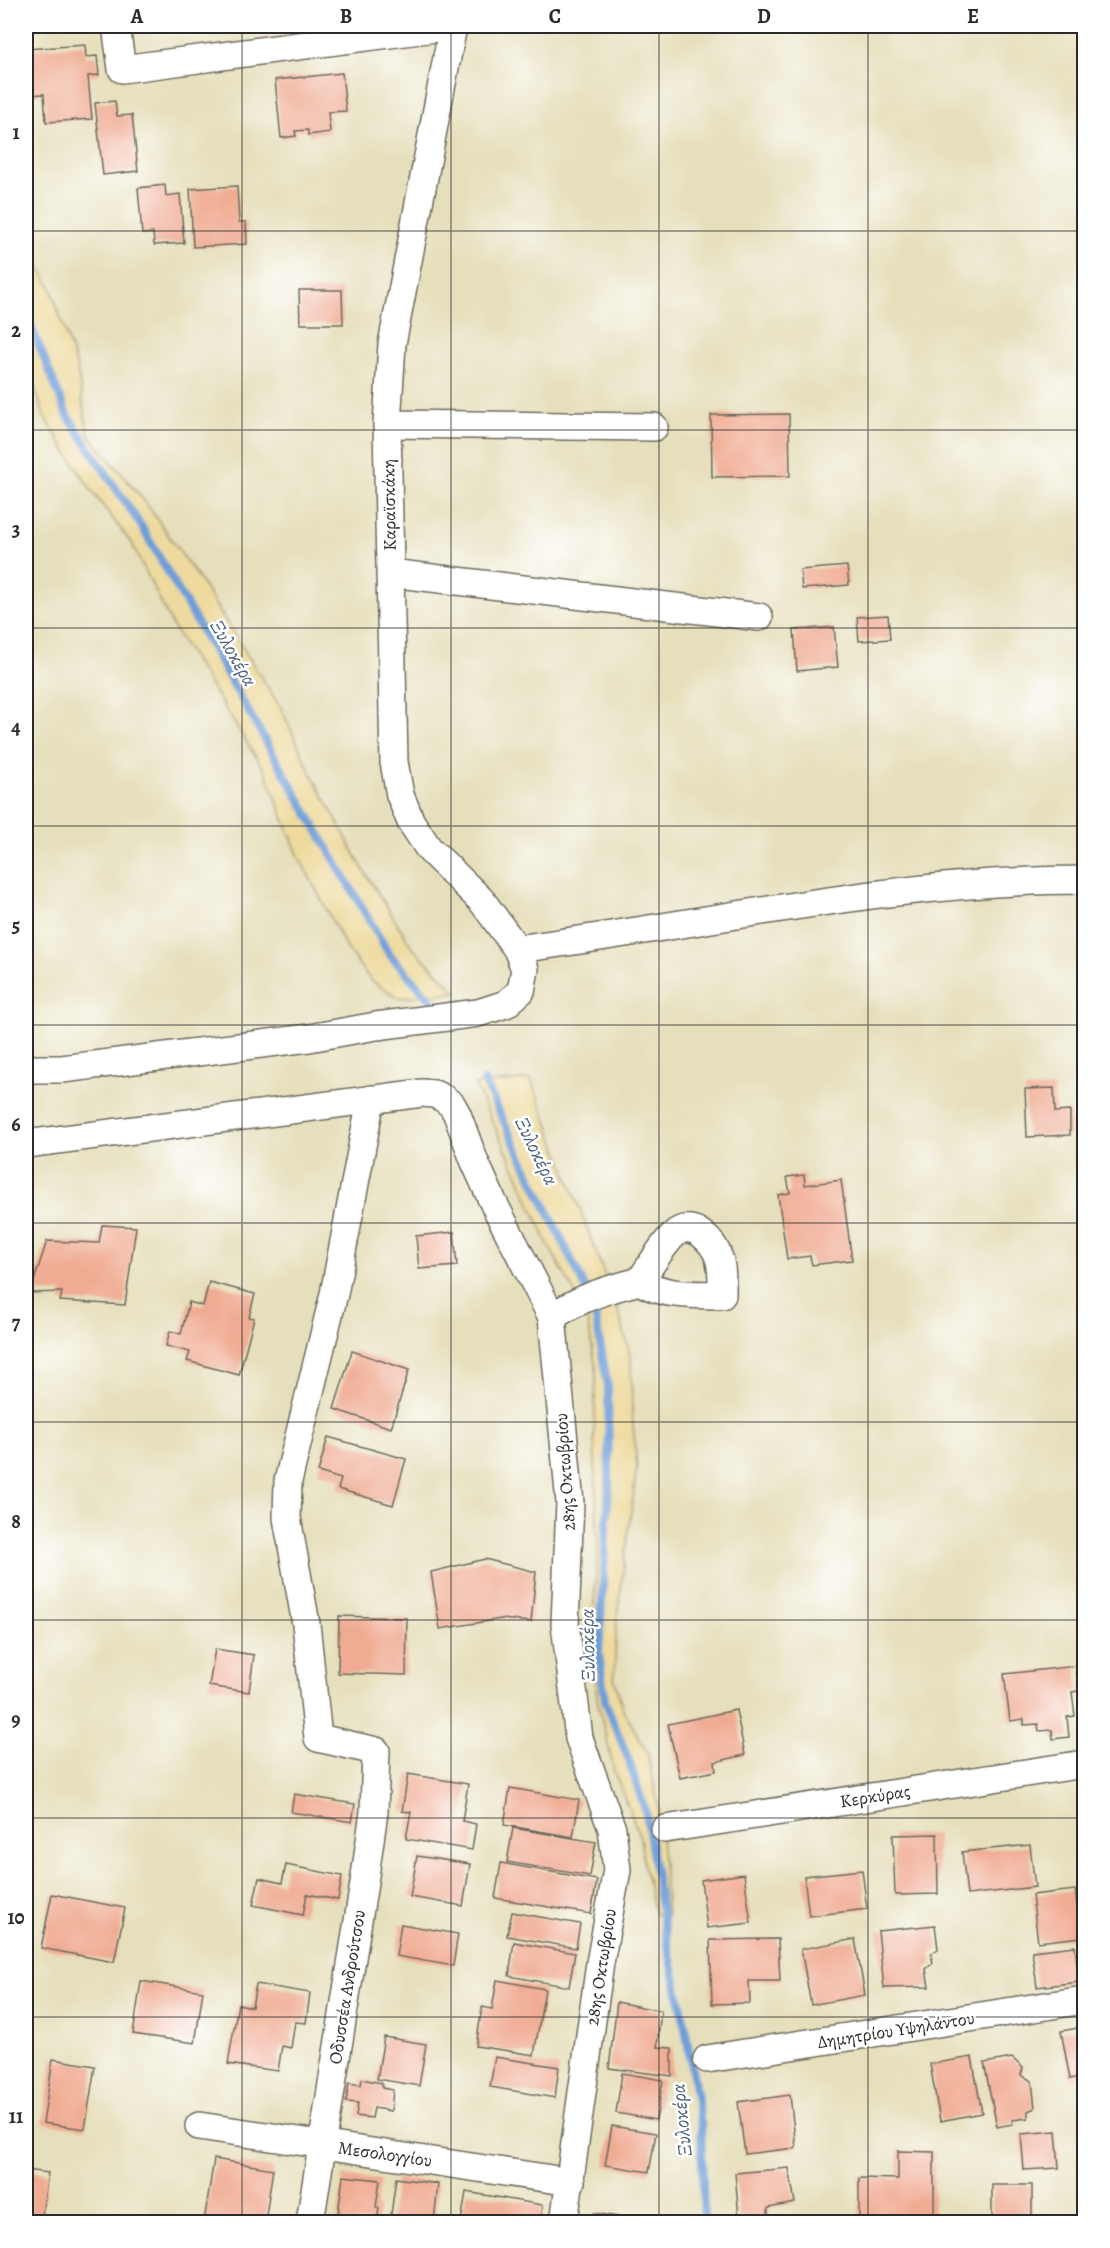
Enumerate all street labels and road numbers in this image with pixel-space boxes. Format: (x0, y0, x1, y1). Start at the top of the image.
street label: Καραϊσκάκη (376, 459, 402, 551)
street label: 28ης Οκτωβρίου (549, 1412, 581, 1532)
street label: Κερκύρας (838, 1779, 912, 1813)
street label: 28ης Οκτωβρίου (580, 1907, 622, 2027)
street label: Οδυσσέα Ανδρούτσου (323, 1908, 371, 2066)
street label: Δημητρίου Υψηλάντου (816, 2006, 976, 2054)
street label: Μεσολογγίου (336, 2136, 434, 2172)

